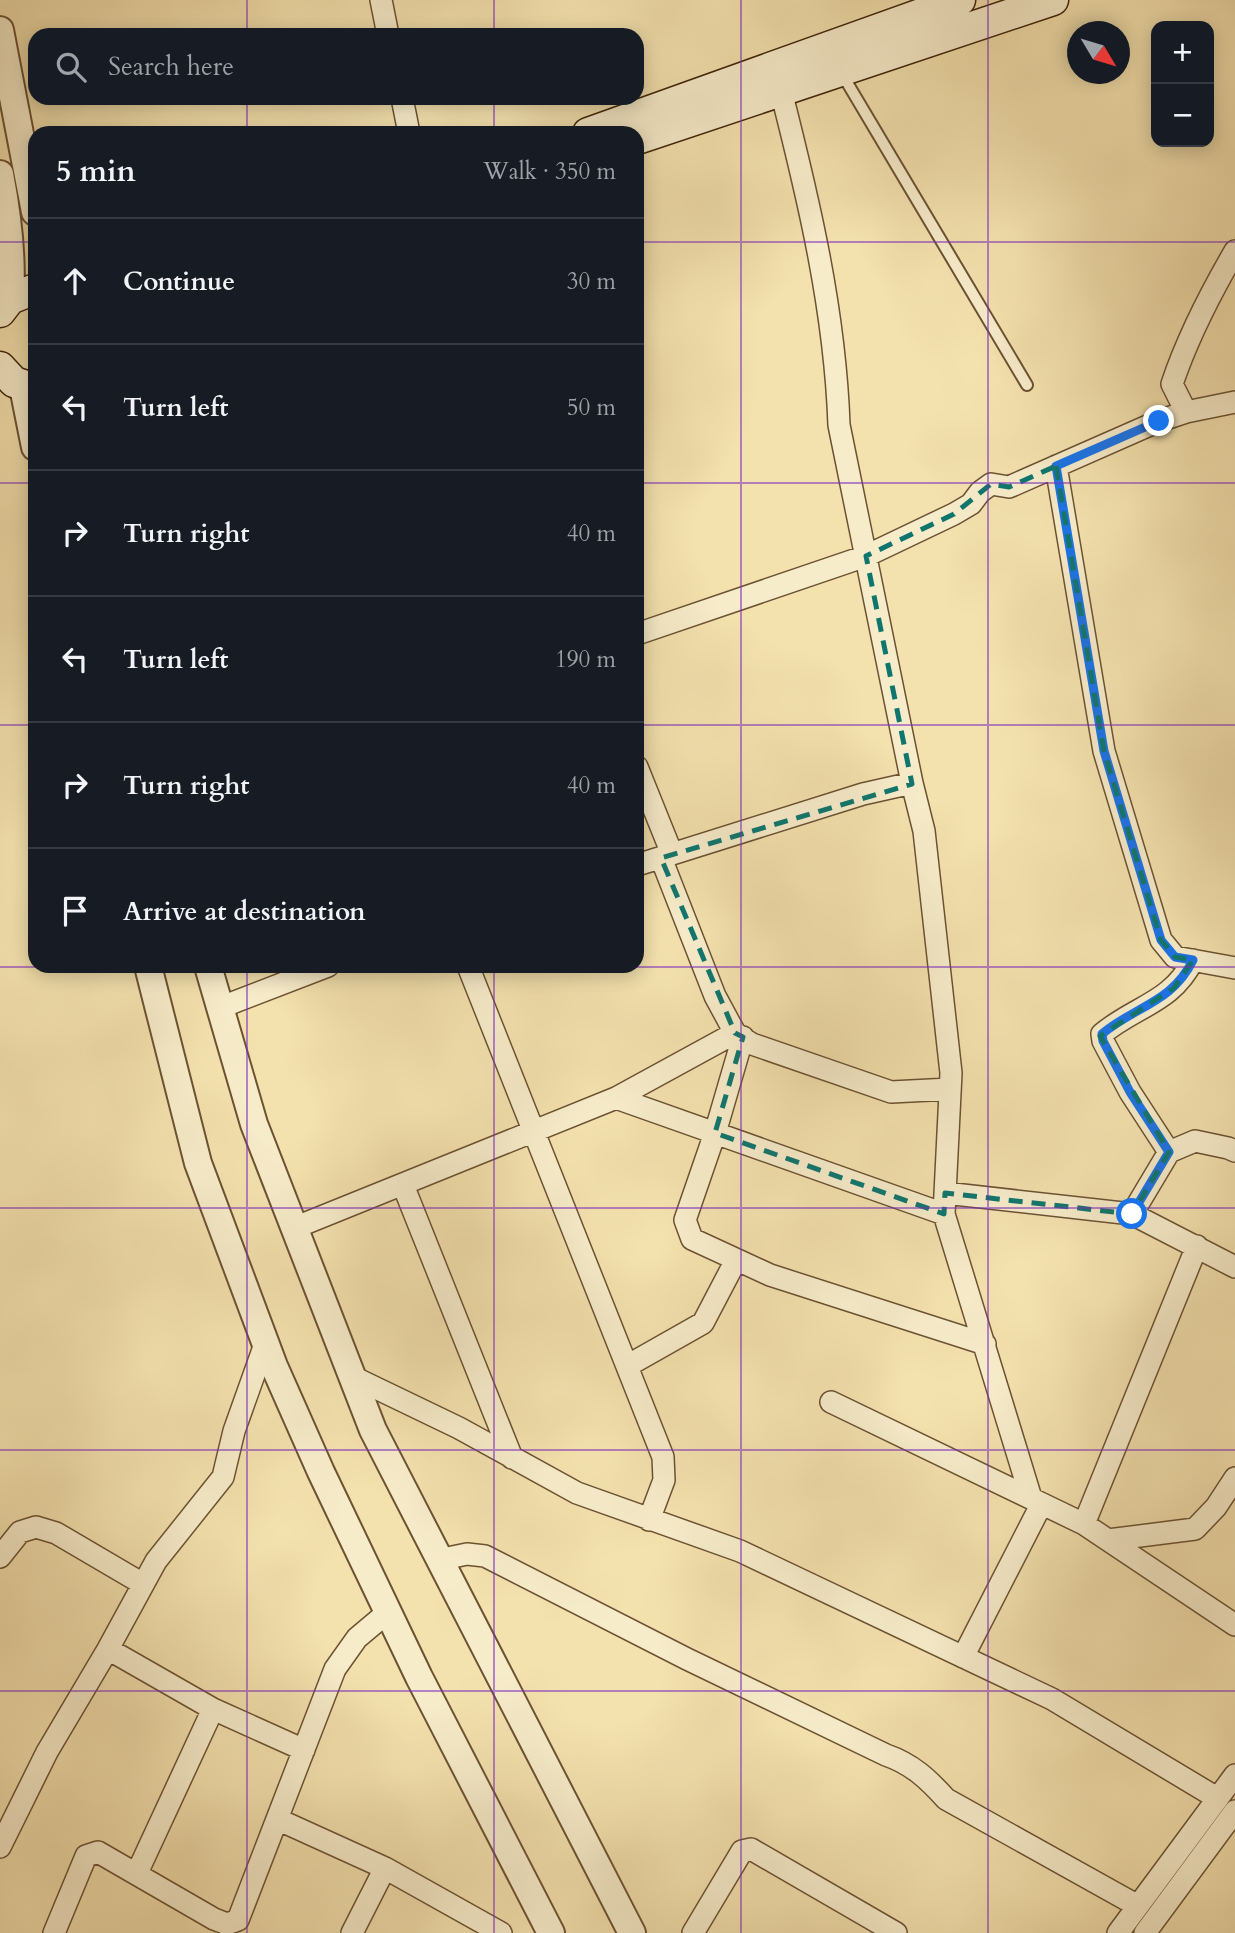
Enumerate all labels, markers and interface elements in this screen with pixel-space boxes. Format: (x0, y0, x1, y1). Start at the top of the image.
north arrow (1067, 21, 1130, 84)
map controls (1151, 21, 1214, 147)
button: + (1151, 21, 1214, 84)
search box (28, 28, 644, 105)
icon: search (52, 48, 90, 86)
text: Search here (108, 49, 234, 84)
button: − (1151, 84, 1214, 147)
text: 5 min (56, 151, 136, 192)
text: Walk · 350 m (483, 156, 616, 187)
icon: ahead (56, 262, 94, 300)
text: Continue (123, 264, 235, 299)
text: 30 m (567, 266, 616, 297)
icon: left (56, 388, 94, 426)
text: Turn left (123, 390, 228, 425)
text: 50 m (567, 392, 616, 423)
route end (1143, 405, 1174, 436)
icon: right (56, 514, 94, 552)
text: Turn right (123, 516, 250, 551)
text: 40 m (567, 518, 616, 549)
icon: left (56, 640, 94, 678)
text: Turn left (123, 642, 228, 677)
text: 190 m (555, 644, 616, 675)
icon: right (56, 766, 94, 804)
text: Turn right (123, 768, 250, 803)
text: 40 m (567, 770, 616, 801)
icon: arrive (56, 892, 94, 930)
text: Arrive at destination (123, 894, 366, 929)
route start (1116, 1198, 1147, 1229)

